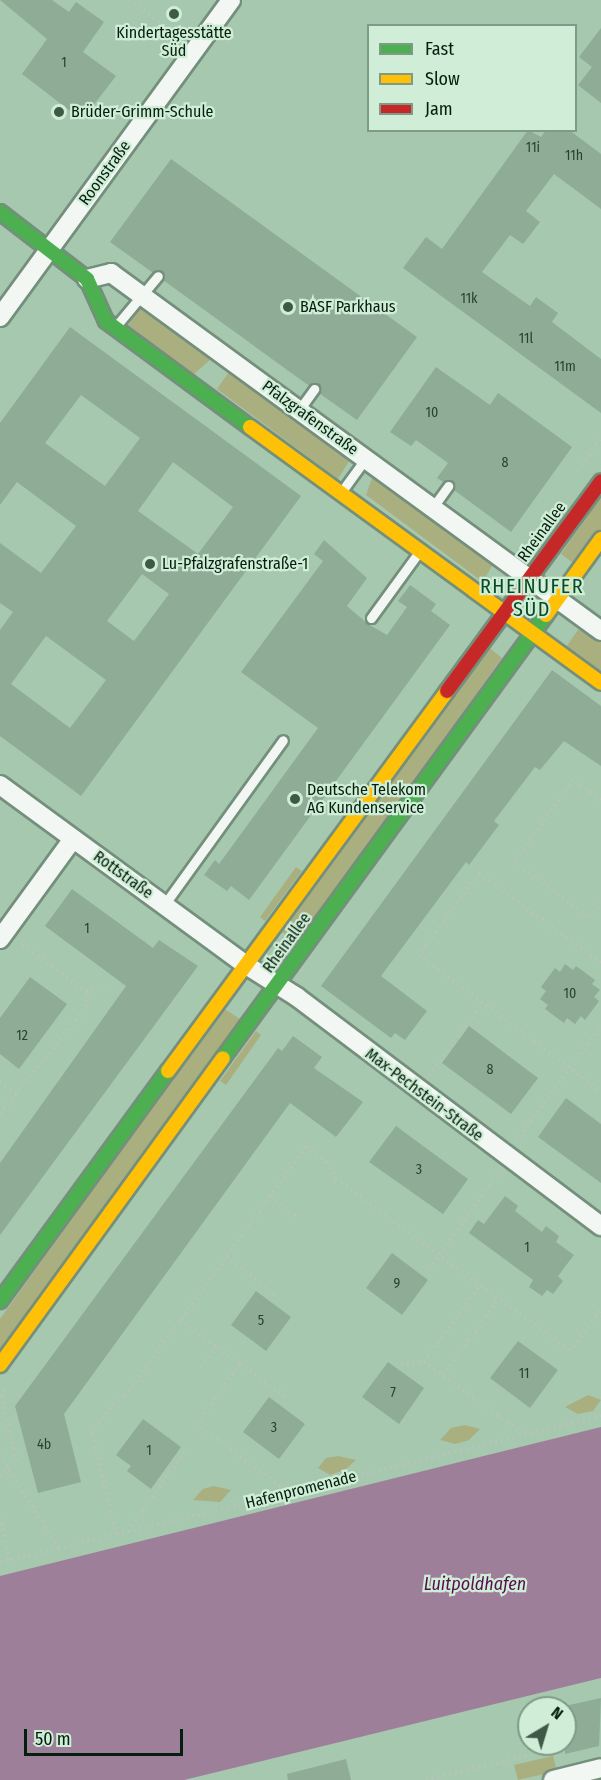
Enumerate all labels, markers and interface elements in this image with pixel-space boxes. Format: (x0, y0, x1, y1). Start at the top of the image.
marker: Kindertagesstätte Süd (167, 7, 181, 21)
place label: Kindertagesstätte Süd (116, 23, 232, 61)
legend (367, 24, 577, 132)
text: Fast (425, 38, 454, 60)
house number: 1 (61, 55, 67, 71)
text: Slow (425, 68, 460, 90)
text: Jam (425, 98, 453, 120)
place label: Brüder-Grimm-Schule (71, 102, 213, 122)
marker: Brüder-Grimm-Schule (52, 105, 66, 119)
street label: Roonstraße (75, 137, 135, 209)
house number: 11i (526, 140, 540, 156)
house number: 11h (565, 148, 583, 164)
house number: 11k (460, 291, 478, 307)
place label: BASF Parkhaus (300, 297, 396, 317)
marker: BASF Parkhaus (281, 300, 295, 314)
house number: 11l (519, 331, 533, 347)
house number: 11m (554, 359, 576, 375)
street label: Pfalzgrafenstraße (258, 377, 362, 459)
house number: 10 (426, 405, 438, 421)
house number: 8 (502, 455, 508, 471)
street label: Rheinallee (514, 498, 570, 566)
place label: Lu-Pfalzgrafenstraße-1 (162, 554, 308, 574)
marker: Lu-Pfalzgrafenstraße-1 (143, 557, 157, 571)
district label: RHEINUFER SÜD (480, 575, 584, 622)
place label: Deutsche Telekom AG Kundenservice (307, 780, 426, 818)
marker: Deutsche Telekom AG Kundenservice (288, 792, 302, 806)
street label: Rottstraße (90, 847, 156, 903)
street label: Rheinallee (259, 909, 315, 977)
house number: 1 (84, 921, 90, 937)
house number: 10 (564, 986, 576, 1002)
house number: 12 (16, 1028, 28, 1044)
street label: Max-Pechstein-Straße (361, 1044, 487, 1146)
house number: 8 (487, 1062, 493, 1078)
house number: 3 (416, 1162, 422, 1178)
house number: 1 (524, 1240, 530, 1256)
house number: 9 (394, 1276, 400, 1292)
house number: 5 (258, 1313, 264, 1329)
house number: 11 (519, 1366, 529, 1382)
house number: 7 (390, 1385, 396, 1401)
house number: 3 (271, 1420, 277, 1436)
house number: 4b (37, 1437, 51, 1453)
house number: 1 (146, 1443, 152, 1459)
street label: Hafenpromenade (244, 1467, 358, 1513)
water label: Luitpoldhafen (424, 1573, 526, 1595)
north arrow (517, 1696, 577, 1756)
text: N (548, 1703, 567, 1723)
scale bar (27, 1717, 186, 1755)
text: 50 m (35, 1728, 71, 1750)

